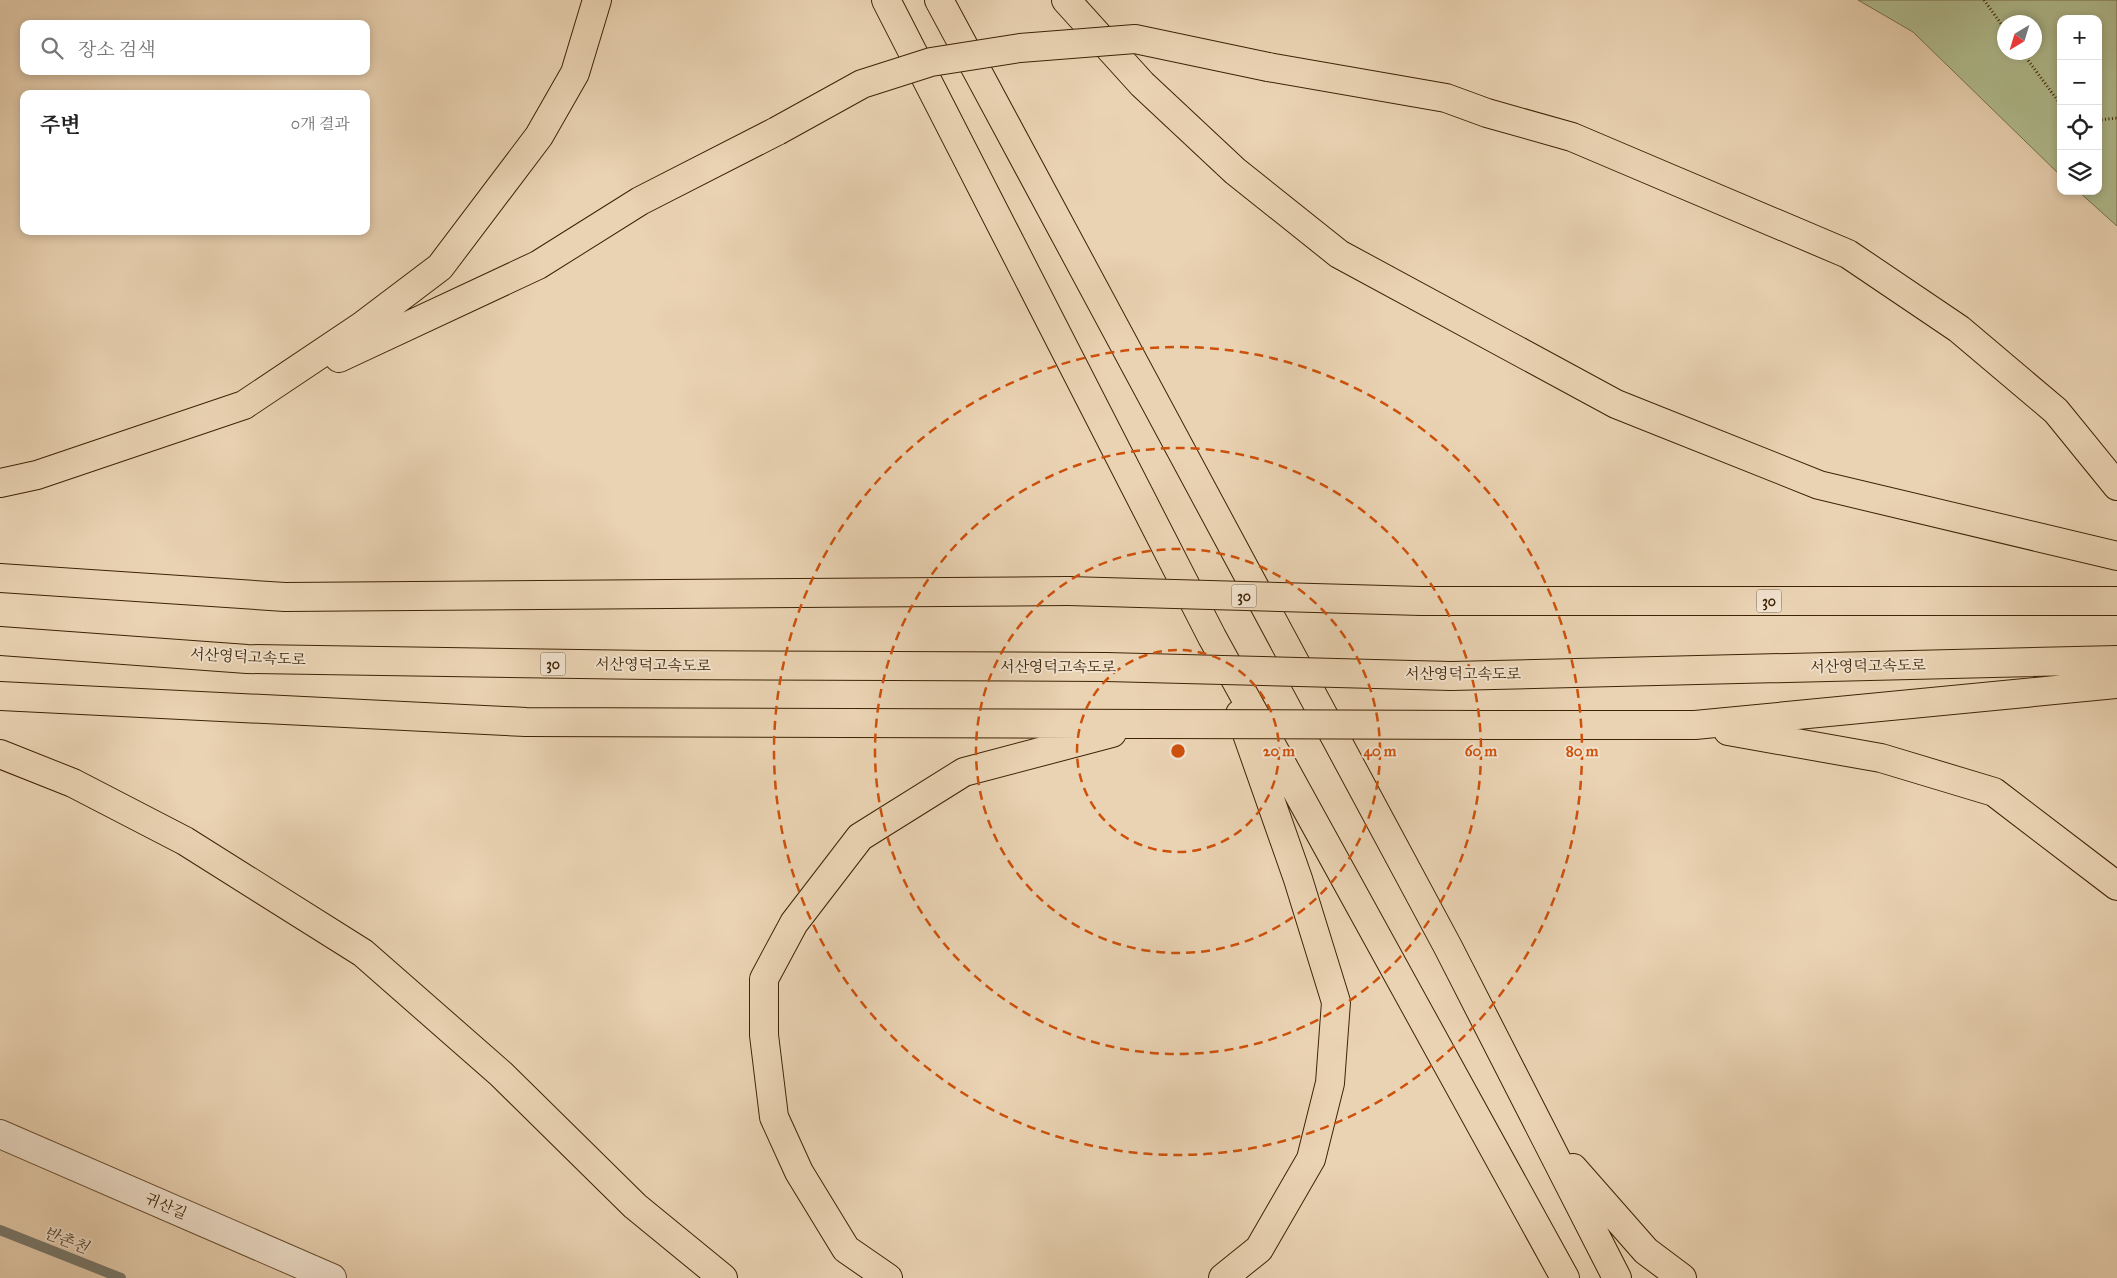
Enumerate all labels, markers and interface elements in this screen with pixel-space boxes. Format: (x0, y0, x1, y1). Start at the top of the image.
north arrow (1997, 15, 2042, 60)
map controls (2057, 15, 2102, 195)
button: + (2057, 15, 2102, 60)
search box (20, 20, 370, 75)
icon: search (38, 34, 66, 62)
text: 장소 검색 (78, 38, 156, 61)
button: − (2057, 60, 2102, 105)
button: locate (2057, 105, 2102, 150)
text: 주변 (40, 112, 81, 138)
text: 0개 결과 (291, 114, 350, 133)
button: layers (2057, 150, 2102, 195)
road number: 30 (1232, 584, 1256, 608)
road number: 30 (1756, 590, 1782, 612)
street label: 서산영덕고속도로 (190, 645, 307, 669)
road number: 30 (540, 652, 566, 676)
street label: 서산영덕고속도로 (595, 655, 712, 675)
street label: 서산영덕고속도로 (1810, 656, 1927, 676)
street label: 서산영덕고속도로 (1000, 658, 1116, 676)
street label: 서산영덕고속도로 (1405, 665, 1521, 683)
centre of rings (1169, 742, 1187, 760)
text: 20 m (1263, 742, 1295, 760)
text: 40 m (1364, 742, 1397, 761)
text: 60 m (1465, 742, 1498, 760)
text: 80 m (1566, 742, 1599, 760)
street label: 귀산길 (142, 1189, 190, 1223)
water label: 반촌천 (41, 1223, 92, 1258)

